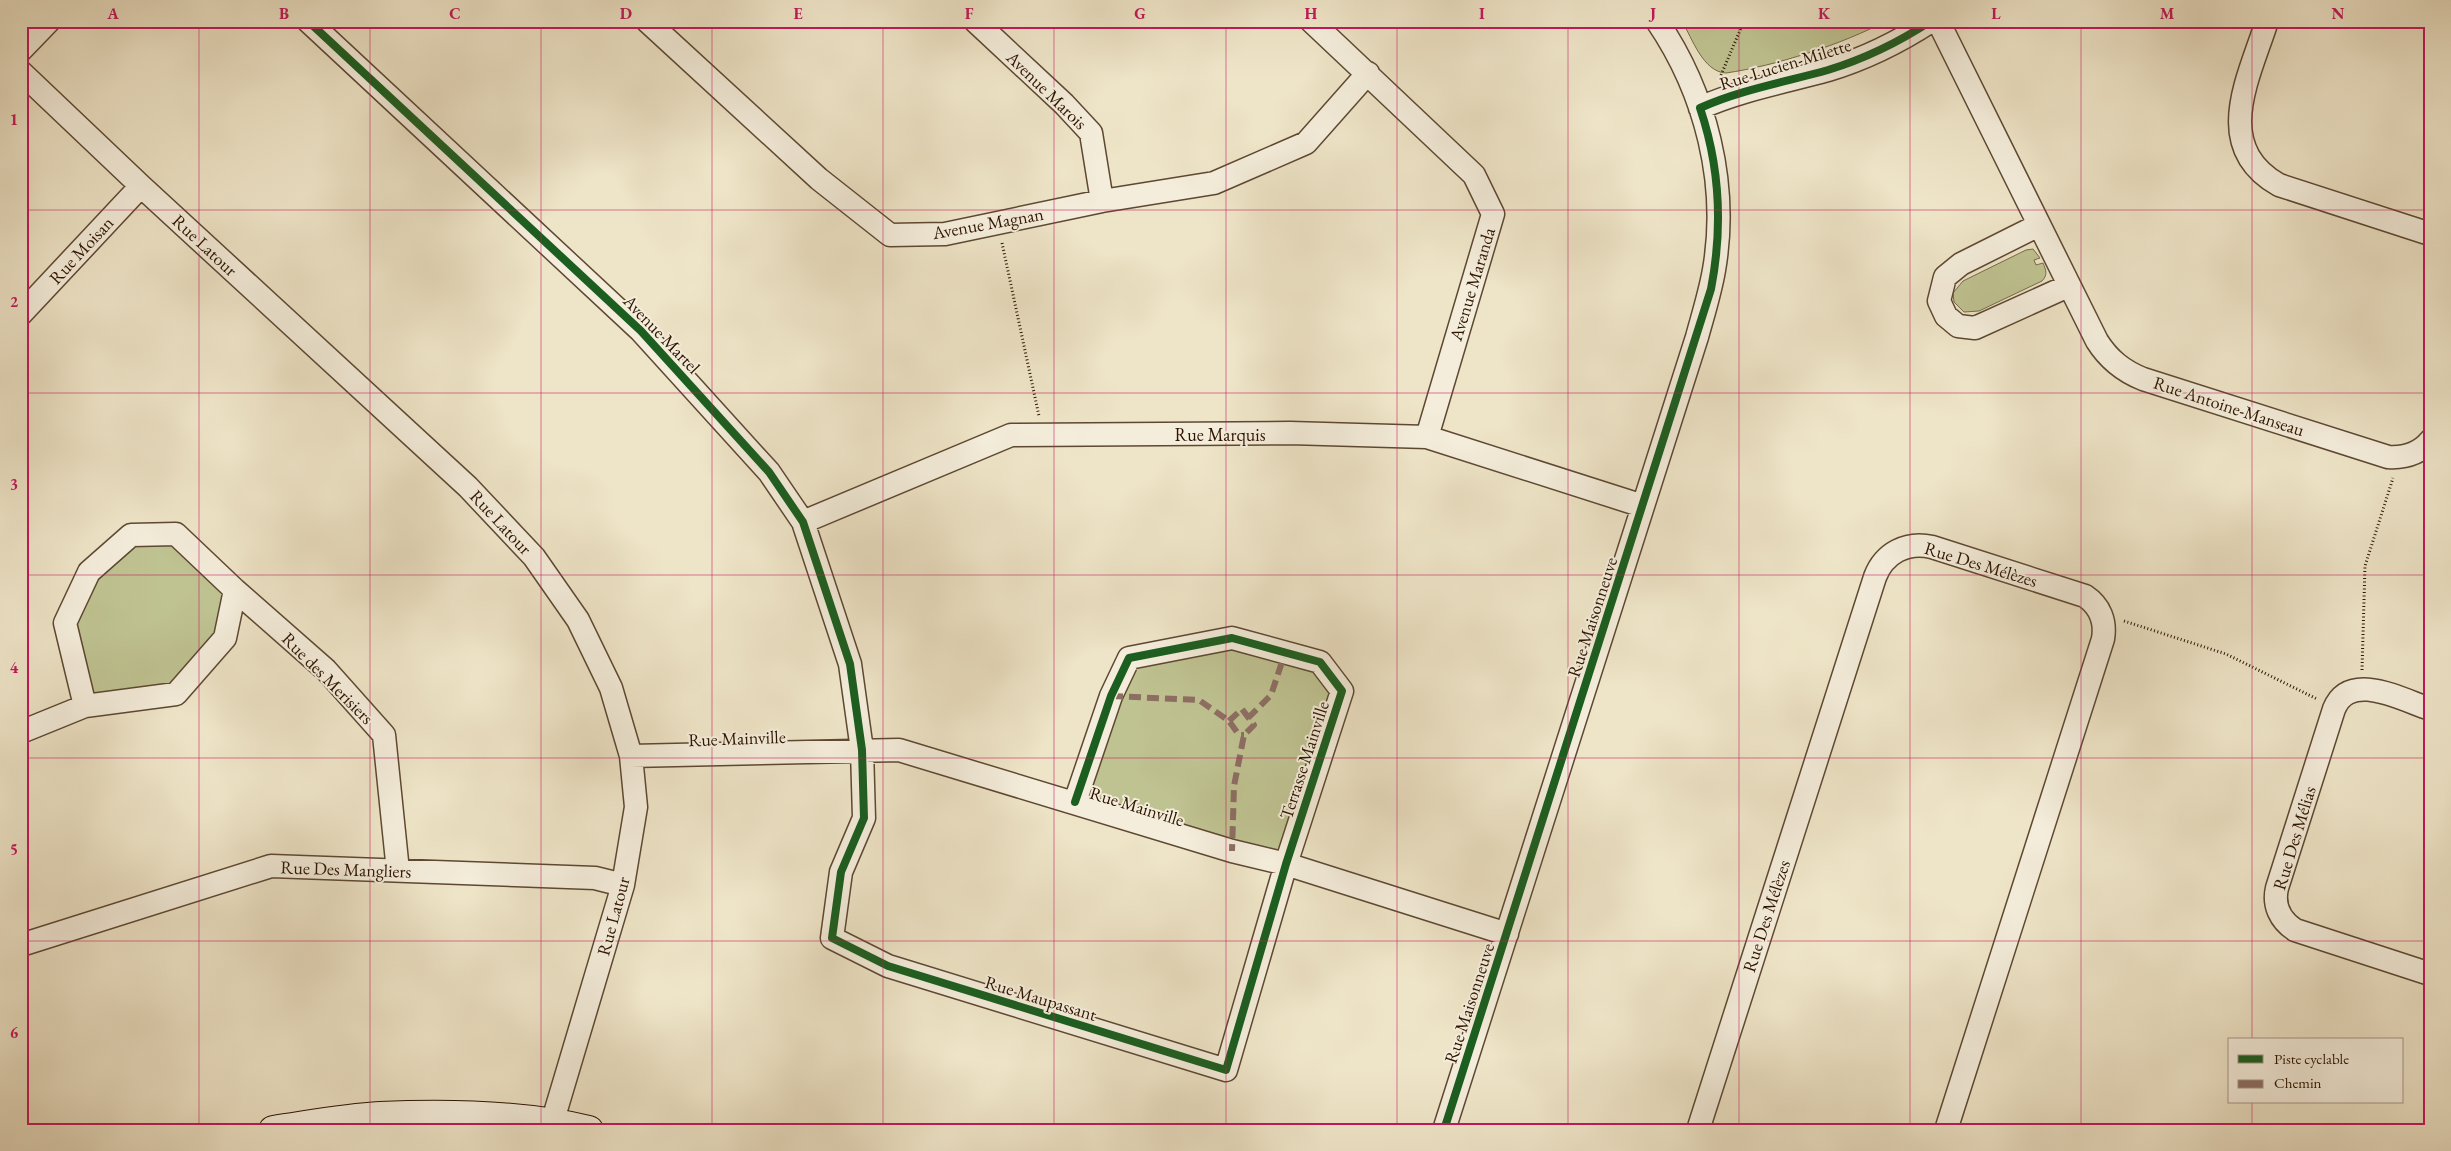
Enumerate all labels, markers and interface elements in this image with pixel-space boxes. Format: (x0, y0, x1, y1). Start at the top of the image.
text: A (106, 3, 119, 24)
text: B (279, 3, 289, 24)
text: C (449, 3, 461, 24)
text: D (620, 3, 632, 24)
text: E (793, 3, 803, 24)
text: F (965, 3, 974, 24)
text: G (1134, 3, 1146, 24)
text: H (1305, 3, 1318, 24)
text: I (1479, 3, 1485, 24)
text: J (1648, 3, 1656, 24)
text: K (1818, 3, 1831, 24)
text: L (1991, 3, 2001, 24)
text: M (2160, 3, 2175, 24)
text: N (2332, 3, 2345, 24)
street label: Rue Lucien-Milette (1716, 33, 1854, 95)
street label: Avenue Marois (1001, 45, 1092, 134)
text: 1 (10, 109, 18, 130)
street label: Avenue Magnan (930, 202, 1046, 244)
street label: Rue Latour (168, 209, 242, 281)
street label: Rue Moisan (44, 211, 119, 289)
street label: Avenue Maranda (1444, 224, 1500, 344)
street label: Avenue Martel (618, 289, 705, 378)
text: 2 (10, 291, 19, 312)
street label: Rue Antoine-Manseau (2151, 371, 2308, 441)
street label: Rue Marquis (1174, 423, 1266, 446)
text: 3 (10, 474, 18, 495)
street label: Rue Latour (465, 485, 537, 559)
street label: Rue Des Mélèzes (1922, 536, 2040, 592)
street label: Rue Maisonneuve (1562, 554, 1622, 680)
street label: Rue des Merisiers (277, 627, 379, 729)
text: 4 (10, 657, 19, 678)
street label: Terrasse Mainville (1274, 698, 1334, 822)
street label: Rue Mainville (688, 725, 786, 751)
street label: Rue Mainville (1087, 781, 1187, 831)
street label: Rue Des Mélias (2267, 783, 2321, 893)
text: 5 (10, 839, 18, 860)
street label: Rue Des Mangliers (280, 855, 412, 883)
street label: Rue Des Mélèzes (1737, 857, 1795, 975)
street label: Rue Latour (591, 874, 635, 958)
street label: Rue Maisonneuve (1439, 940, 1499, 1066)
street label: Rue Maupassant (982, 970, 1100, 1026)
text: 6 (10, 1022, 19, 1043)
legend (2228, 1038, 2404, 1104)
text: Piste cyclable (2274, 1049, 2349, 1068)
text: Chemin (2274, 1073, 2322, 1092)

